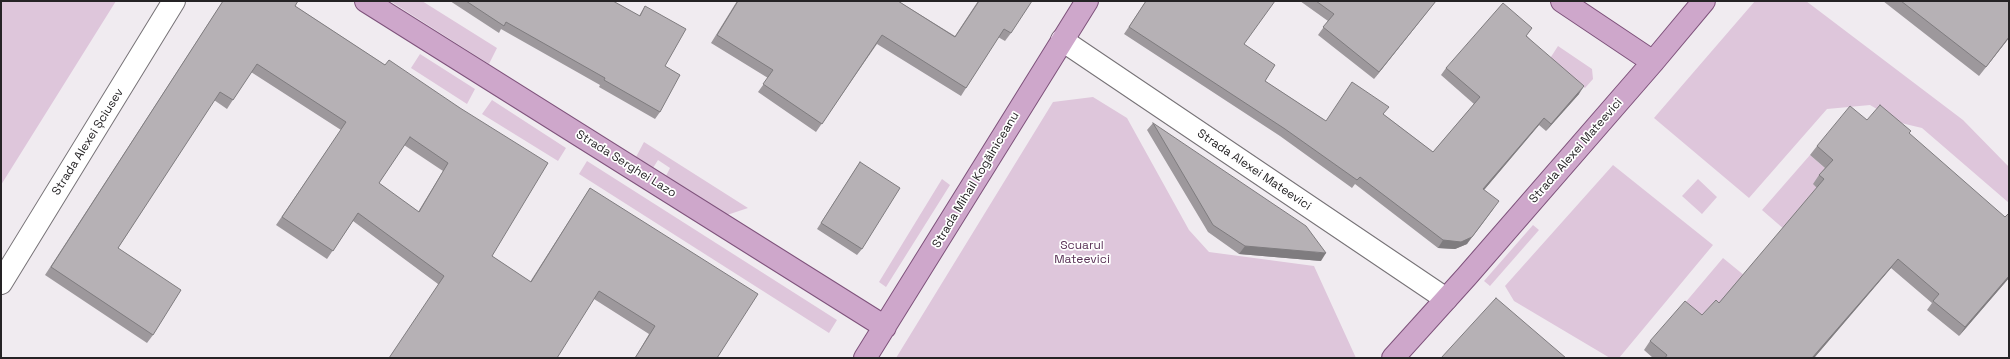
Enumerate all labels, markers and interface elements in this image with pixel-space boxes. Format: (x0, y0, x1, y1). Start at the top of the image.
street label: Strada Alexei Șciusev (49, 86, 127, 198)
street label: Strada Alexei Mateevici (1526, 96, 1626, 206)
street label: Strada Mihail Kogălniceanu (930, 109, 1022, 251)
street label: Strada Alexei Mateevici (1194, 126, 1314, 214)
street label: Strada Serghei Lazo (573, 127, 679, 201)
park label: Scuarul Mateevici (1054, 239, 1110, 267)

